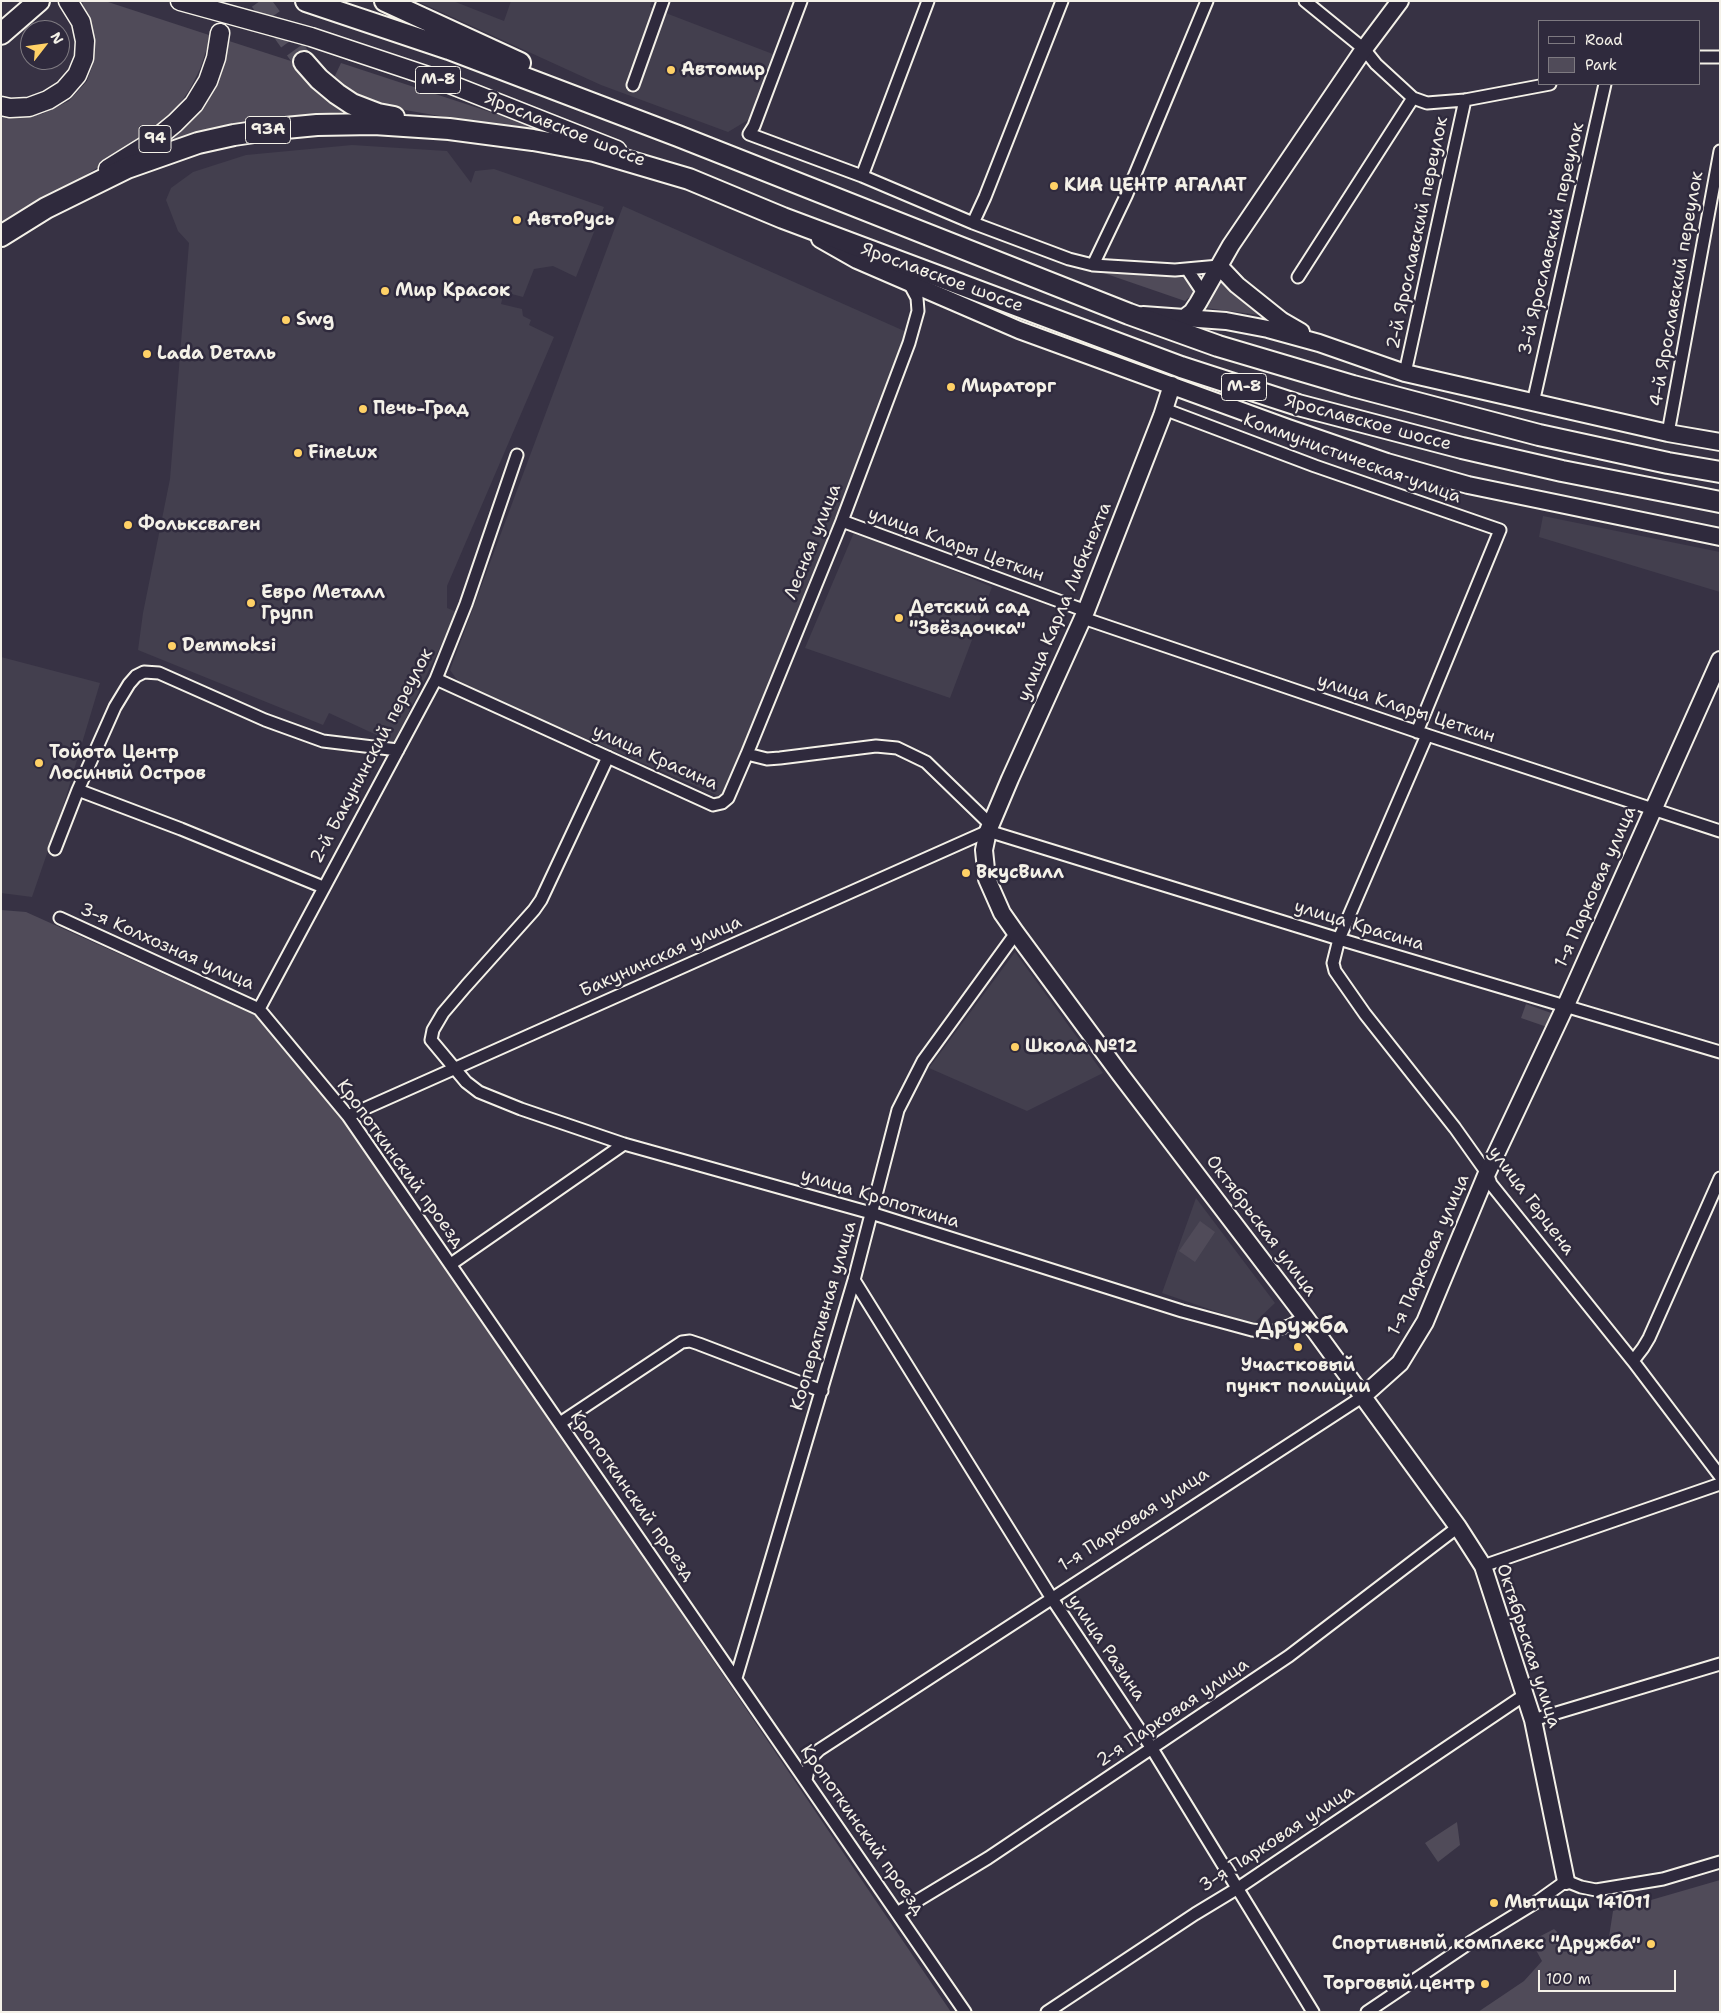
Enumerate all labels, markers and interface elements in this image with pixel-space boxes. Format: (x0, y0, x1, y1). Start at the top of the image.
north arrow (20, 20, 70, 70)
legend (1538, 20, 1701, 85)
text: N (47, 29, 68, 47)
text: Road (1585, 30, 1623, 50)
text: Park (1585, 55, 1617, 75)
place label: Автомир (681, 59, 765, 81)
marker: Автомир (665, 64, 677, 76)
road number: М-8 (416, 66, 460, 94)
street label: Ярославское шоссе (482, 88, 648, 172)
street label: 2-й Ярославский переулок (1383, 115, 1453, 351)
road number: 93A (246, 116, 290, 144)
street label: 3-й Ярославский переулок (1515, 121, 1589, 357)
road number: 94 (139, 126, 171, 152)
street label: 4-й Ярославский переулок (1646, 170, 1708, 408)
place label: КИА ЦЕНТР АГАЛАТ (1064, 175, 1247, 197)
marker: КИА ЦЕНТР АГАЛАТ (1048, 180, 1060, 192)
place label: АвтоРусь (527, 209, 614, 231)
marker: АвтоРусь (511, 214, 523, 226)
street label: Ярославское шоссе (858, 239, 1026, 317)
place label: Мир Красок (395, 280, 510, 302)
marker: Мир Красок (379, 285, 391, 297)
place label: Swg (296, 309, 334, 331)
marker: Swg (280, 314, 292, 326)
place label: Lada Dеталь (157, 343, 276, 365)
marker: Lada Dеталь (141, 348, 153, 360)
road number: М-8 (1222, 374, 1266, 401)
place label: Мираторг (961, 376, 1056, 398)
marker: Мираторг (945, 381, 957, 393)
street label: Ярославское шоссе (1282, 390, 1454, 456)
place label: Печь-Град (373, 398, 469, 420)
marker: Печь-Град (357, 403, 369, 415)
street label: Коммунистическая улица (1240, 410, 1464, 508)
place label: FineLux (308, 442, 377, 464)
marker: FineLux (292, 447, 304, 459)
street label: Лесная улица (780, 481, 846, 603)
street label: улица Карла Либкнехта (1013, 499, 1117, 705)
street label: улица Клары Цеткин (865, 503, 1047, 587)
place label: Фольксваген (138, 514, 261, 536)
marker: Фольксваген (122, 519, 134, 531)
place label: Евро Металл Групп (261, 582, 385, 624)
marker: Евро Металл Групп (245, 597, 257, 609)
place label: Детский сад "Звёздочка" (909, 597, 1030, 640)
marker: Детский сад "Звёздочка" (893, 612, 905, 624)
place label: Demmoksi (182, 635, 276, 657)
marker: Demmoksi (166, 640, 178, 652)
street label: 2-й Бакунинский переулок (306, 645, 438, 867)
street label: улица Клары Цеткин (1314, 670, 1498, 748)
street label: улица Красина (589, 721, 721, 795)
place label: Тойота Центр Лосиный Остров (49, 742, 206, 784)
marker: Тойота Центр Лосиный Остров (33, 757, 45, 769)
street label: 1-я Парковая улица (1551, 803, 1641, 971)
place label: ВкусВилл (976, 862, 1064, 884)
marker: ВкусВилл (960, 867, 972, 879)
street label: улица Красина (1291, 896, 1427, 956)
street label: 3-я Колхозная улица (77, 899, 257, 995)
street label: Бакунинская улица (577, 912, 745, 1002)
place label: Школа №12 (1025, 1036, 1137, 1058)
marker: Школа №12 (1009, 1041, 1021, 1053)
street label: Кропоткинский проезд (332, 1076, 468, 1252)
street label: улица Герцена (1483, 1142, 1579, 1260)
street label: Октябрьская улица (1201, 1151, 1321, 1301)
street label: улица Кропоткина (798, 1165, 962, 1233)
street label: 1-я Парковая улица (1384, 1171, 1474, 1339)
street label: Кооперативная улица (787, 1219, 861, 1413)
district label: Дружба (1256, 1314, 1348, 1340)
marker: Участковый пункт полиции (1292, 1341, 1304, 1353)
place label: Участковый пункт полиции (1226, 1355, 1370, 1398)
street label: Кропоткинский проезд (565, 1407, 699, 1585)
street label: 1-я Парковая улица (1055, 1463, 1213, 1577)
street label: Октябрьская улица (1491, 1561, 1565, 1731)
street label: улица Разина (1062, 1591, 1150, 1705)
street label: 2-я Парковая улица (1093, 1654, 1253, 1772)
street label: Кропоткинский проезд (795, 1741, 929, 1919)
street label: 3-я Парковая улица (1196, 1781, 1358, 1897)
place label: Мытищи 141011 (1504, 1892, 1651, 1914)
marker: Мытищи 141011 (1488, 1897, 1500, 1909)
place label: Спортивный комплекс "Дружба" (1332, 1933, 1641, 1955)
marker: Спортивный комплекс "Дружба" (1645, 1938, 1657, 1950)
scale bar (1541, 1960, 1678, 1992)
text: 100 m (1546, 1969, 1591, 1989)
place label: Торговый центр (1323, 1973, 1475, 1995)
marker: Торговый центр (1479, 1978, 1491, 1990)

